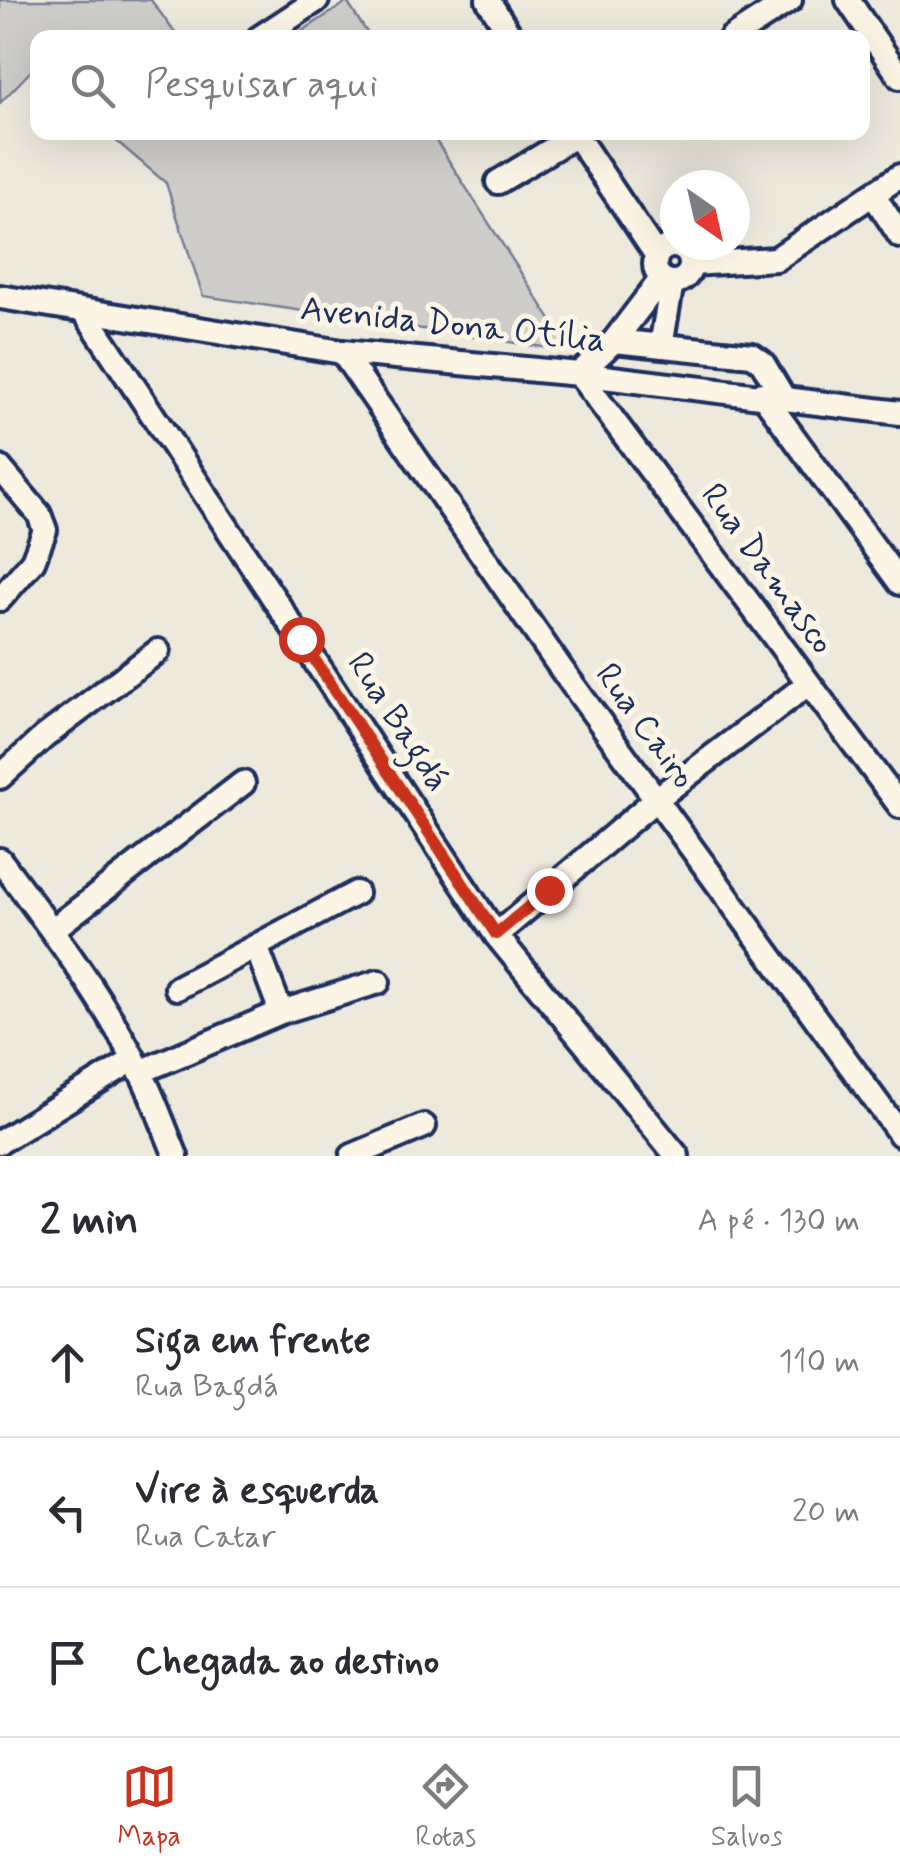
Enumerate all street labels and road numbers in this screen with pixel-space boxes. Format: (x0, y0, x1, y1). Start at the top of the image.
street label: Avenida Dona Otília (298, 286, 608, 364)
street label: Rua Damasco (689, 474, 845, 664)
street label: Rua Bagdá (333, 644, 460, 803)
street label: Rua Cairo (584, 654, 706, 798)

